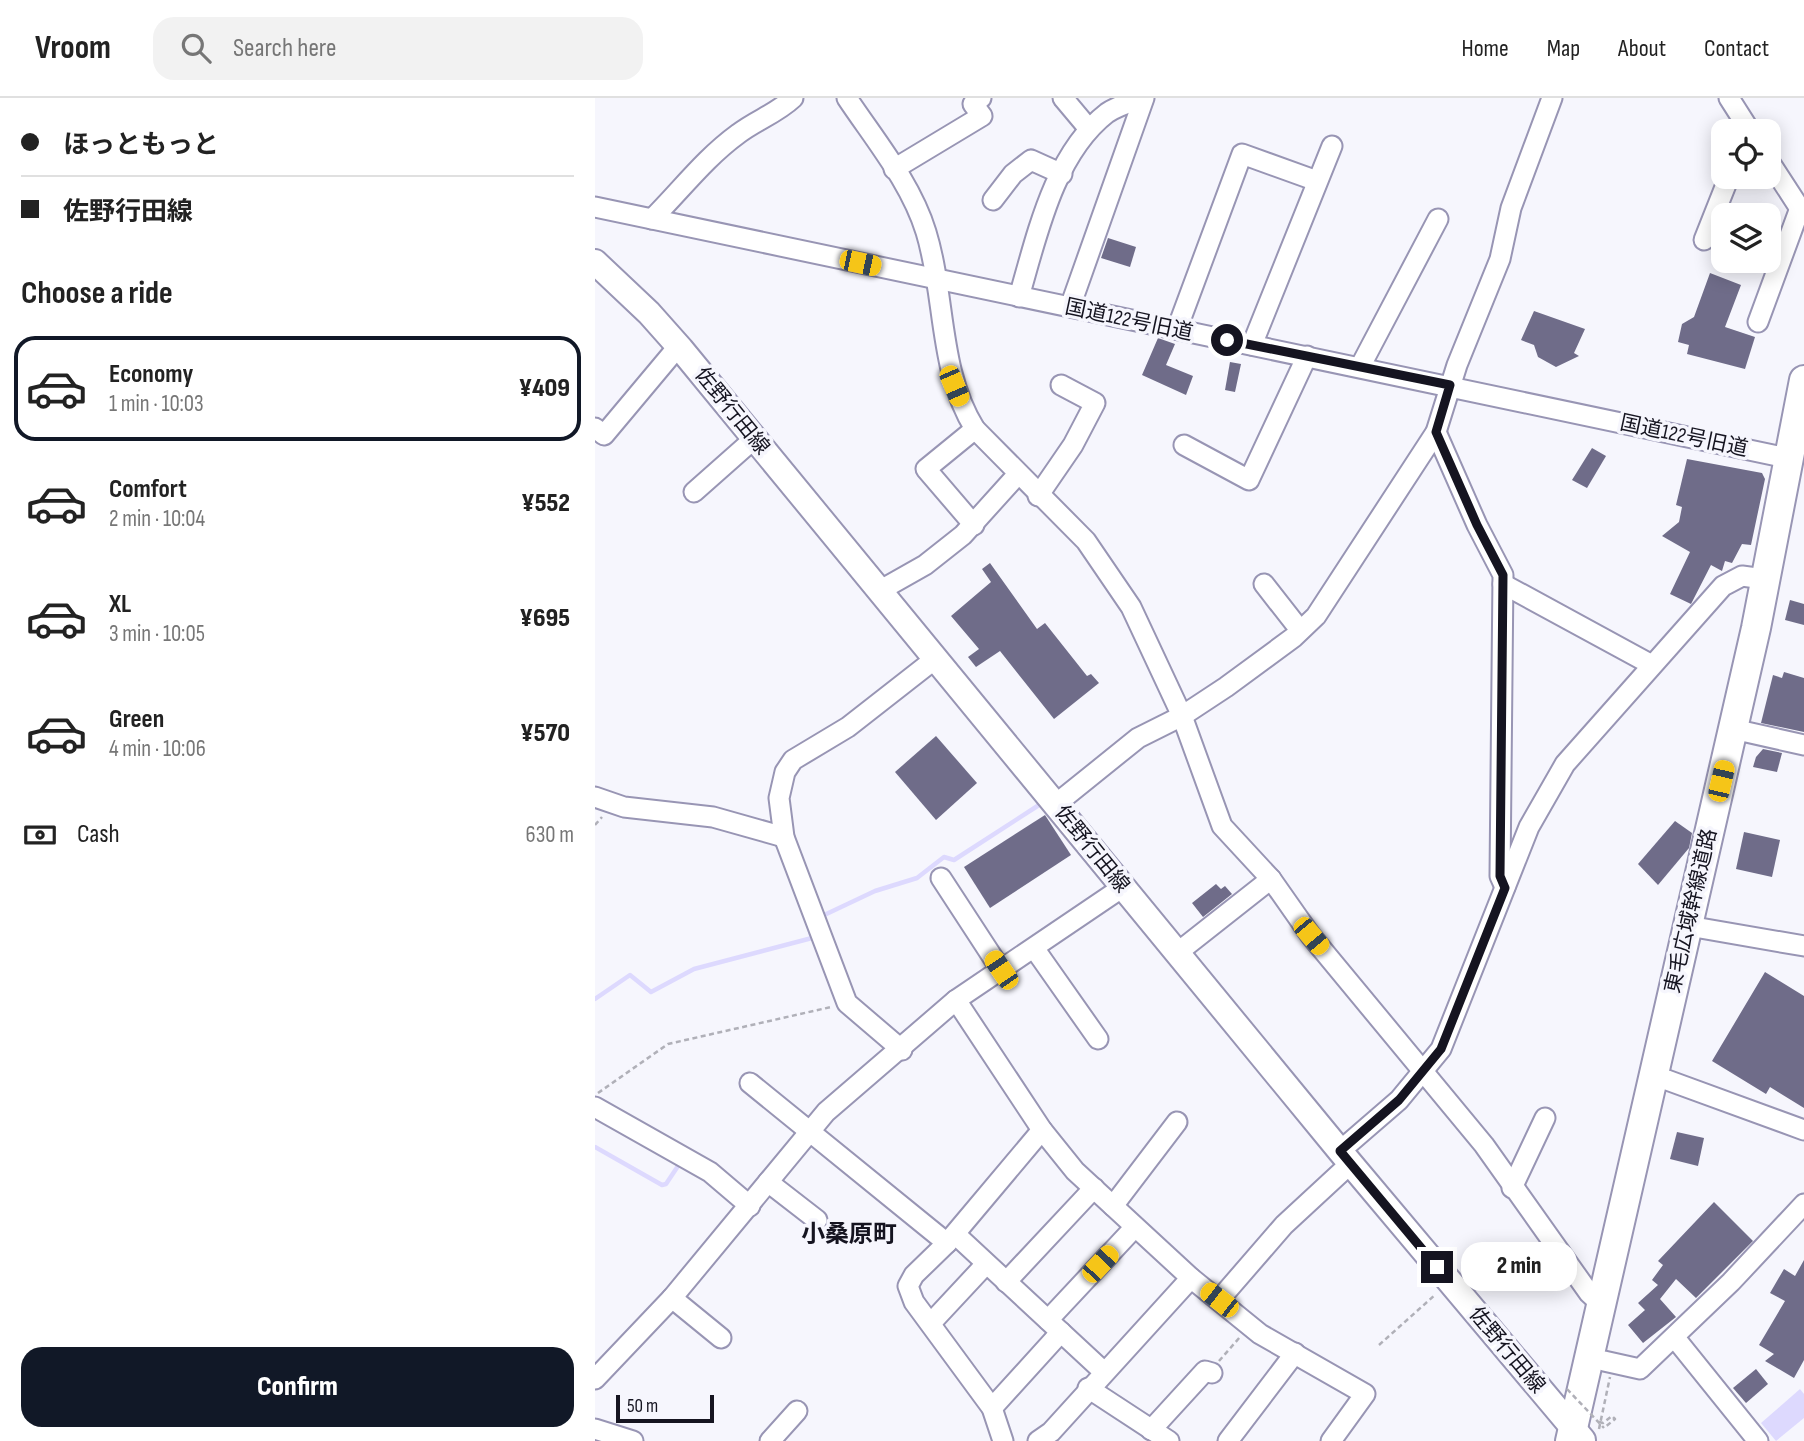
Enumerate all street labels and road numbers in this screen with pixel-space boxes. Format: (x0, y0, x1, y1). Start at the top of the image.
street label: 国道122号旧道 (1063, 294, 1195, 346)
street label: 佐野行田線 (689, 362, 775, 460)
street label: 国道122号旧道 (1618, 410, 1750, 462)
street label: 佐野行田線 (1049, 800, 1135, 898)
street label: 東毛広域幹線道路 (1660, 826, 1722, 996)
street label: 佐野行田線 (1464, 1302, 1550, 1398)

